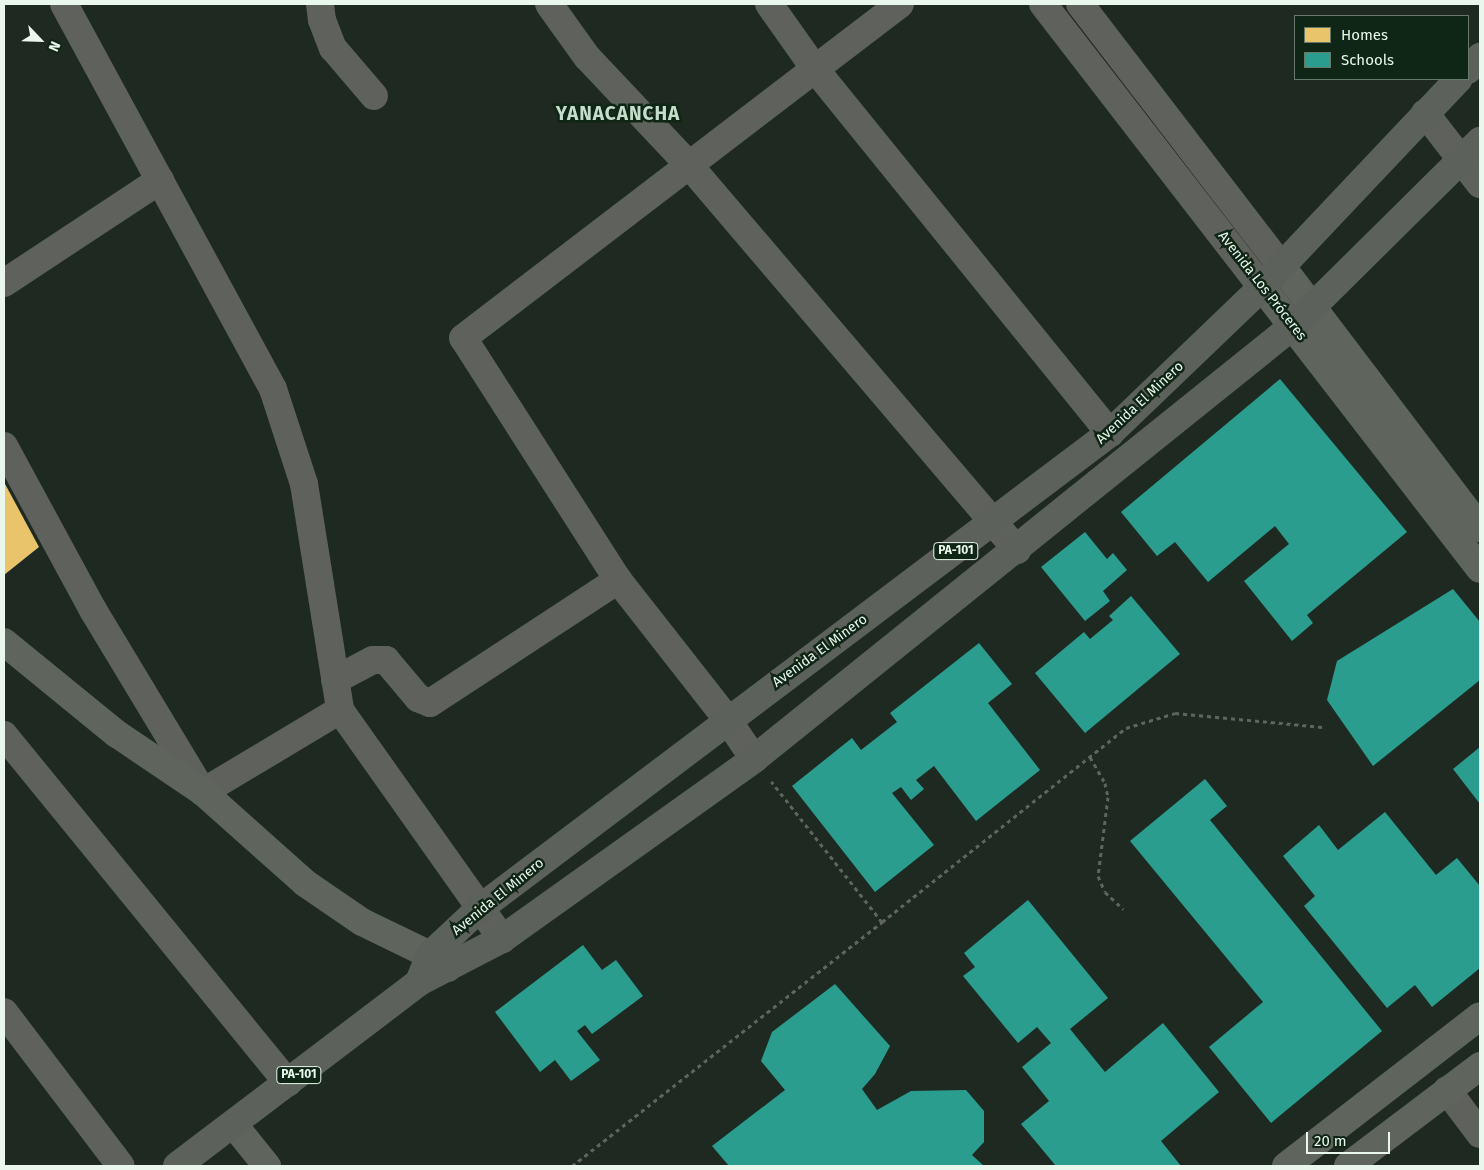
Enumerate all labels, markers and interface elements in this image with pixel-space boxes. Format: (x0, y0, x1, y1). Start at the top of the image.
north arrow (15, 15, 65, 65)
legend (1294, 15, 1469, 80)
text: Homes (1341, 26, 1388, 44)
text: N (45, 39, 64, 54)
text: Schools (1341, 51, 1394, 69)
district label: YANACANCHA (554, 103, 682, 125)
street label: Avenida Los Próceres (1214, 228, 1310, 344)
street label: Avenida El Minero (1093, 358, 1187, 448)
road number: PA-101 (932, 542, 980, 560)
street label: Avenida El Minero (769, 611, 871, 691)
street label: Avenida El Minero (449, 855, 547, 939)
road number: PA-101 (275, 1066, 323, 1084)
scale bar (1309, 1122, 1393, 1154)
text: 20 m (1314, 1132, 1347, 1150)

